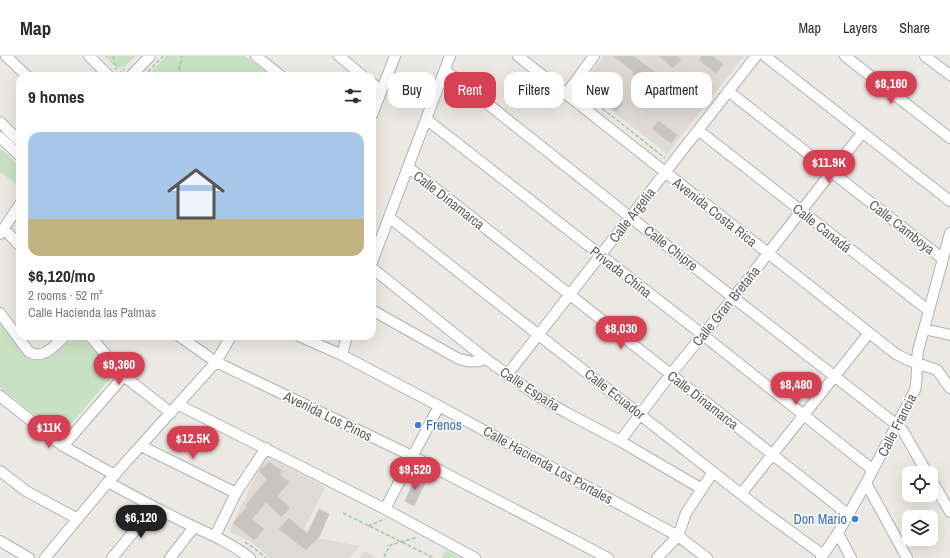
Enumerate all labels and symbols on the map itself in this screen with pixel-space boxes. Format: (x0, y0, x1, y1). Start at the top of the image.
pin: $8,160 (858, 71, 924, 105)
pin: $11.9K (796, 150, 862, 184)
street label: Calle Dinamarca (410, 167, 489, 234)
street label: Avenida Costa Rica (669, 173, 761, 251)
street label: Calle Argelia (605, 183, 660, 246)
street label: Calle Camboya (866, 196, 939, 259)
street label: Calle Canadá (789, 199, 855, 257)
street label: Calle Chipre (640, 221, 702, 275)
street label: Privada China (587, 242, 656, 302)
street label: Calle Gran Bretaña (688, 262, 764, 350)
pin: $8,030 (588, 316, 654, 350)
pin: $9,360 (86, 352, 152, 386)
street label: Calle España (496, 363, 564, 415)
street label: Calle Ecuador (581, 365, 649, 423)
street label: Calle Dinamarca (664, 367, 743, 434)
pin: $8,480 (763, 372, 829, 406)
street label: Avenida Los Pinos (280, 386, 375, 445)
street label: Calle Francia (873, 390, 921, 459)
pin: $11K (25, 415, 73, 449)
place label: Frenos (426, 416, 462, 434)
marker: Frenos (413, 420, 423, 430)
street label: Calle Hacienda Los Portales (480, 422, 616, 508)
pin: $12.5K (160, 426, 226, 460)
pin: $9,520 (382, 457, 448, 491)
pin: $6,120 (108, 505, 174, 539)
place label: Don Mario (793, 510, 847, 528)
marker: Don Mario (850, 514, 860, 524)

